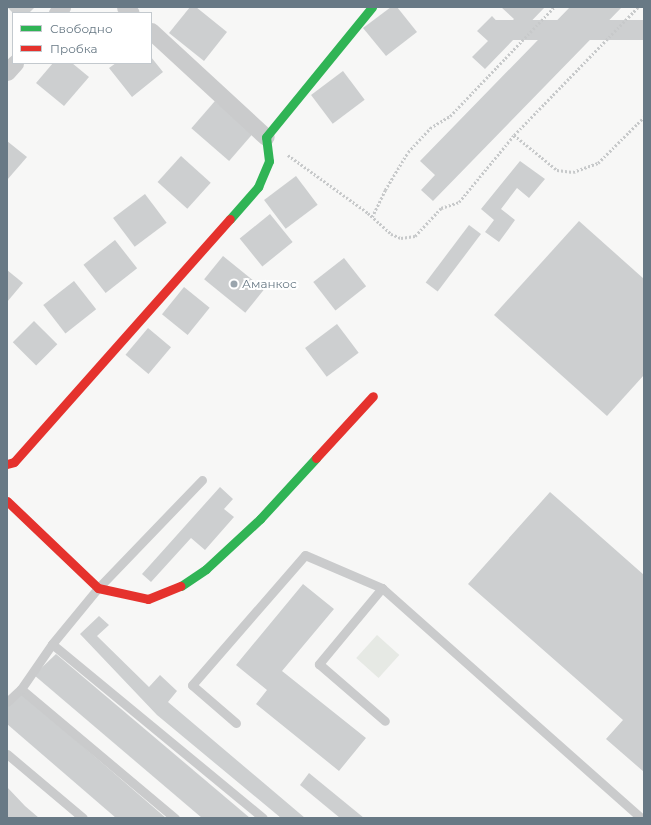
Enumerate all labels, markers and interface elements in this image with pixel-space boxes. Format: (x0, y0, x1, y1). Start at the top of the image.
legend (12, 12, 152, 64)
text: Свободно (50, 21, 113, 36)
text: Пробка (50, 41, 98, 56)
place label: Аманкос (242, 277, 297, 291)
marker: Аманкос (229, 279, 239, 289)

